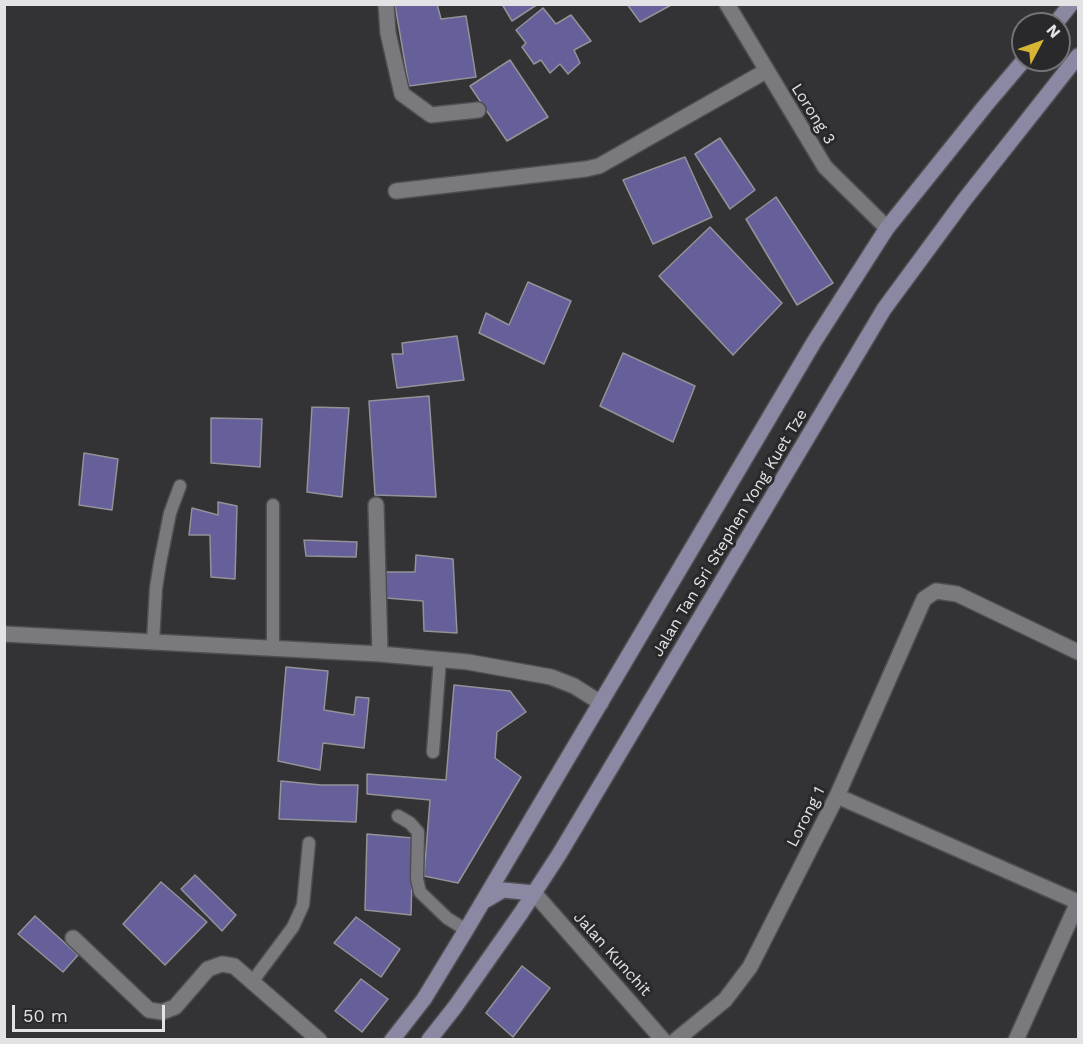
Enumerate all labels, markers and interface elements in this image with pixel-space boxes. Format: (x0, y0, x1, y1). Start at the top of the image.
north arrow (1011, 12, 1071, 72)
text: N (1042, 20, 1065, 42)
street label: Lorong 3 (787, 80, 839, 148)
street label: Jalan Tan Sri Stephen Yong Kuet Tze (648, 406, 812, 660)
street label: Lorong 1 (783, 784, 829, 850)
street label: Jalan Kunchit (569, 908, 655, 1000)
scale bar (15, 993, 168, 1031)
text: 50 m (23, 1005, 68, 1026)

